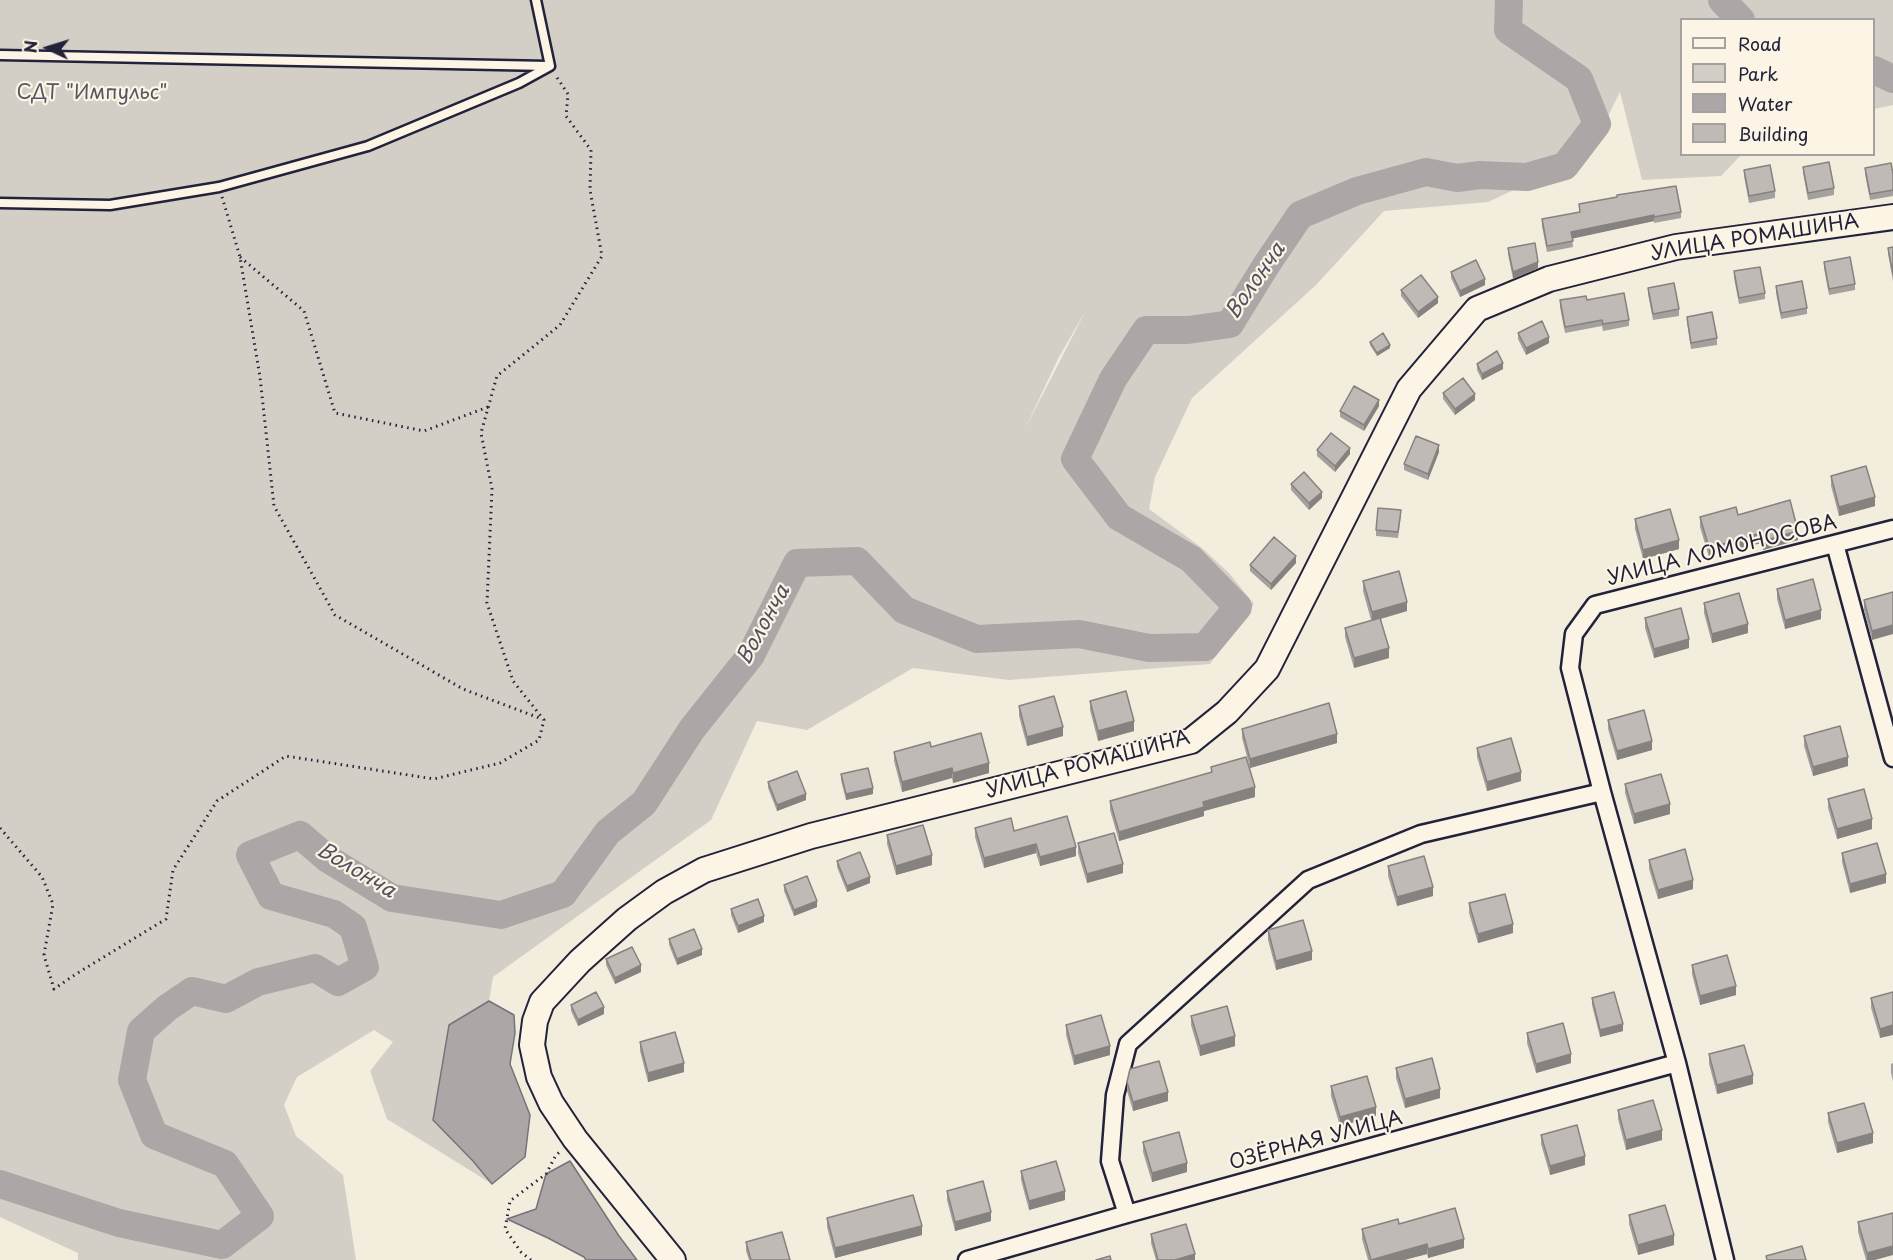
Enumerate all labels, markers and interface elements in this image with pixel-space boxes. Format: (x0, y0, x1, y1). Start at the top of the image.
north arrow (18, 18, 78, 78)
legend (1680, 18, 1875, 156)
text: Road (1738, 30, 1782, 57)
text: N (18, 40, 42, 54)
text: Park (1738, 60, 1778, 87)
park label: СДТ "Импульс" (17, 81, 167, 105)
text: Water (1738, 90, 1792, 117)
text: Building (1738, 120, 1808, 147)
street label: УЛИЦА РОМАШИНА (1649, 210, 1861, 266)
water label: Волонча (1221, 238, 1291, 324)
street label: УЛИЦА ЛОМОНОСОВА (1605, 511, 1839, 591)
water label: Волонча (732, 581, 796, 669)
street label: УЛИЦА РОМАШИНА (983, 726, 1193, 804)
water label: Волонча (312, 838, 400, 904)
street label: ОЗЁРНАЯ УЛИЦА (1227, 1106, 1405, 1176)

